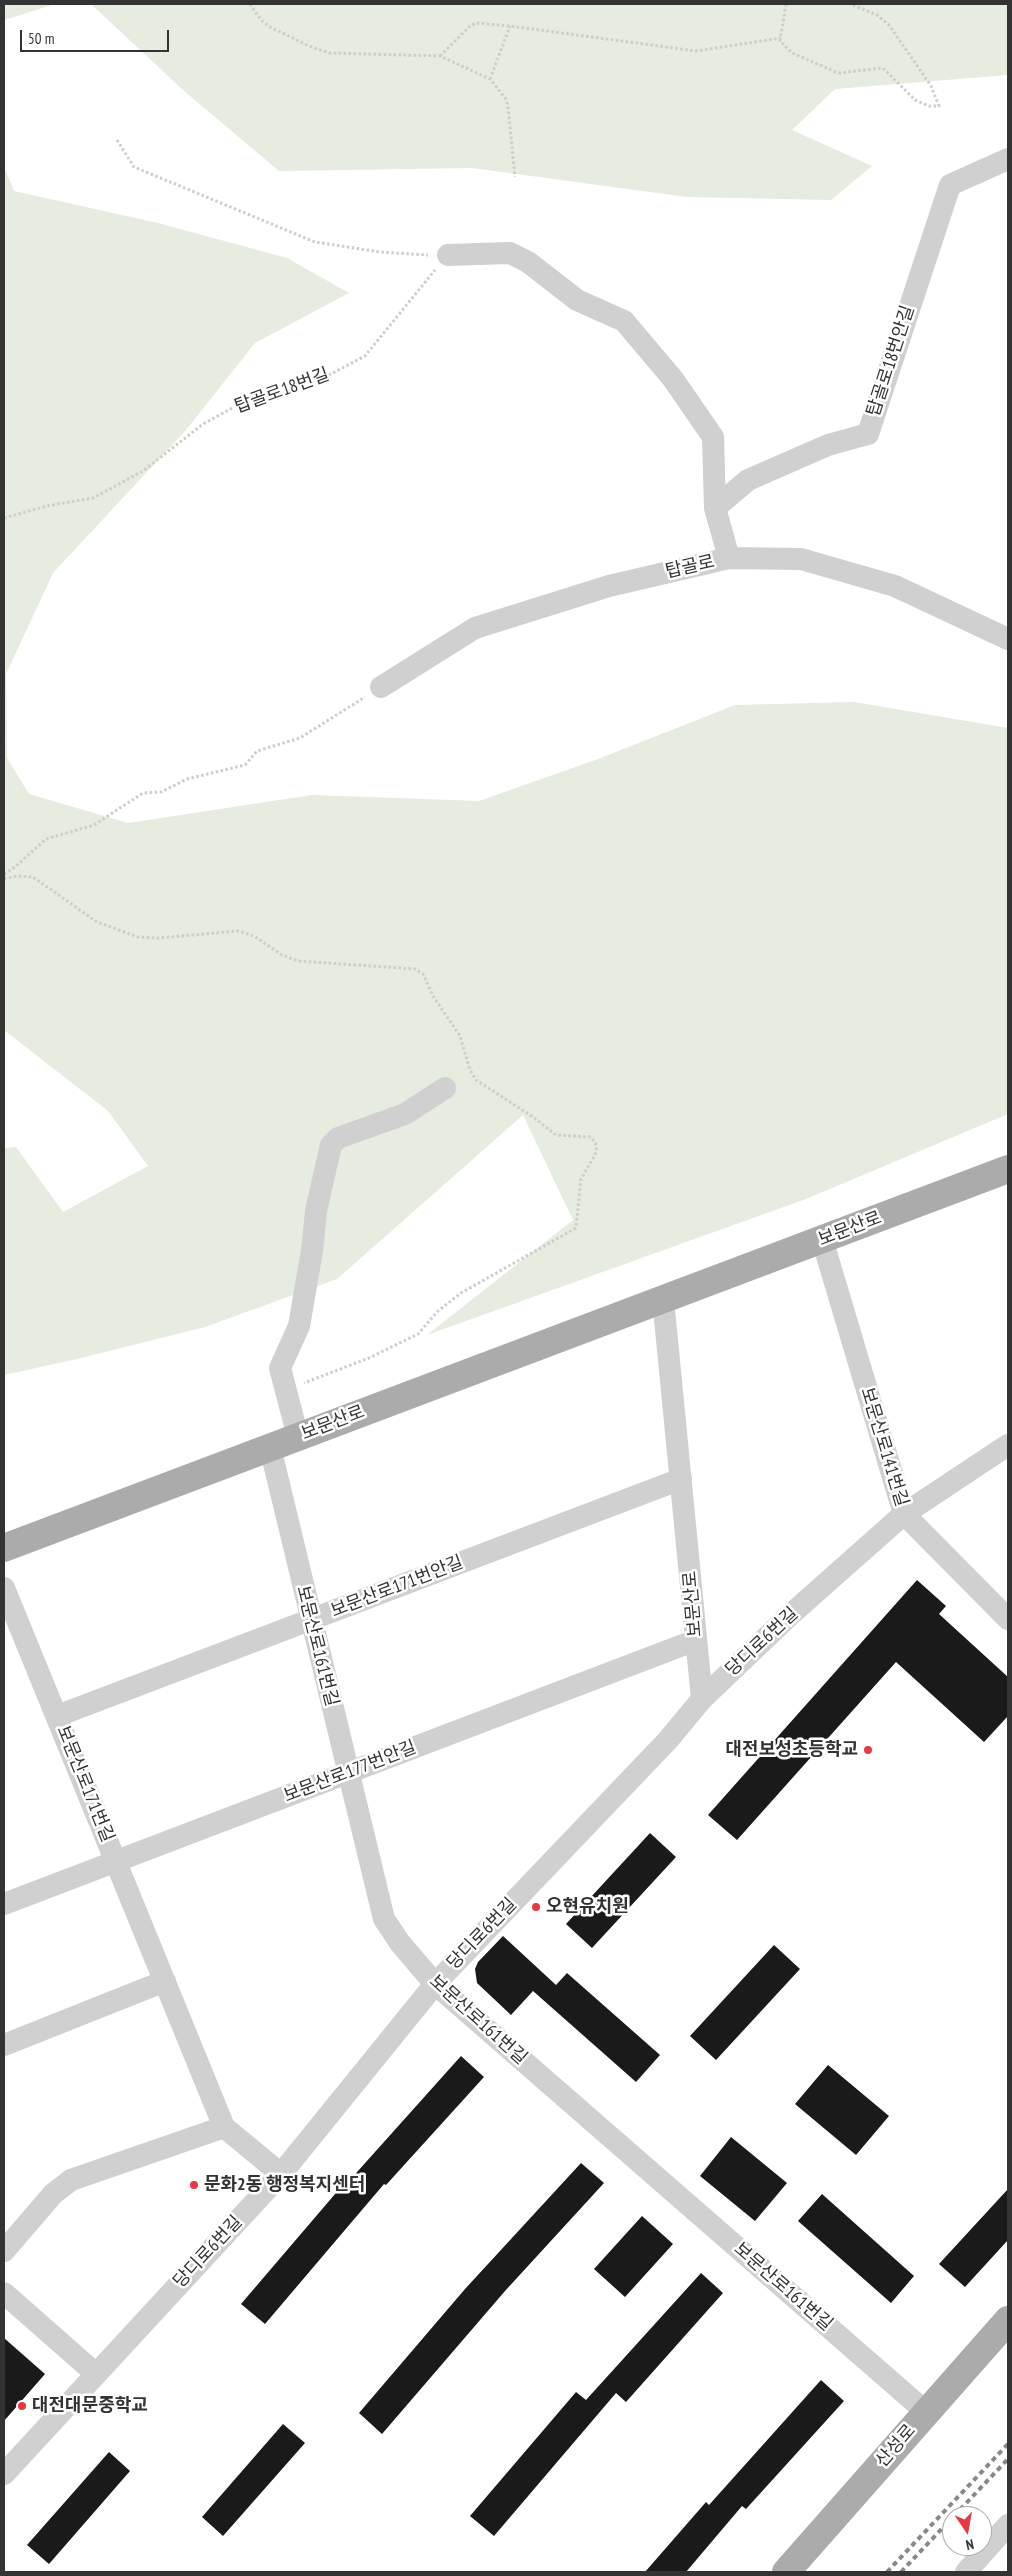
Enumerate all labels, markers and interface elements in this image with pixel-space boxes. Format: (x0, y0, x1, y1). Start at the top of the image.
scale bar (22, 20, 171, 52)
text: 50 m (28, 29, 54, 48)
street label: 탑골로18번안길 (863, 303, 919, 419)
street label: 탑골로18번길 (232, 364, 332, 418)
street label: 탑골로 (663, 551, 717, 583)
street label: 보문산로 (815, 1207, 885, 1251)
street label: 보문산로141번길 (856, 1385, 912, 1509)
street label: 보문산로 (298, 1401, 368, 1445)
street label: 보문산로171번안길 (328, 1552, 466, 1622)
street label: 보문산로 (679, 1570, 707, 1638)
street label: 보문산로161번길 (292, 1583, 342, 1709)
street label: 당디로6번길 (721, 1603, 803, 1681)
street label: 보문산로171번길 (52, 1723, 118, 1845)
street label: 보문산로177번안길 (281, 1737, 419, 1807)
place label: 대전보성초등학교 (726, 1739, 858, 1761)
marker: 대전보성초등학교 (862, 1744, 874, 1756)
street label: 당디로6번길 (443, 1894, 521, 1974)
place label: 오현유치원 (546, 1896, 629, 1918)
marker: 오현유치원 (530, 1901, 542, 1913)
street label: 보문산로161번길 (425, 1971, 531, 2069)
place label: 문화2동 행정복지센터 (204, 2174, 365, 2196)
marker: 문화2동 행정복지센터 (188, 2179, 200, 2191)
street label: 당디로6번길 (169, 2211, 247, 2293)
street label: 보문산로161번길 (729, 2238, 837, 2336)
place label: 대전대문중학교 (32, 2395, 148, 2417)
marker: 대전대문중학교 (16, 2400, 28, 2412)
street label: 산성로 (872, 2420, 920, 2472)
north arrow (942, 2506, 992, 2556)
text: N (964, 2535, 975, 2554)

